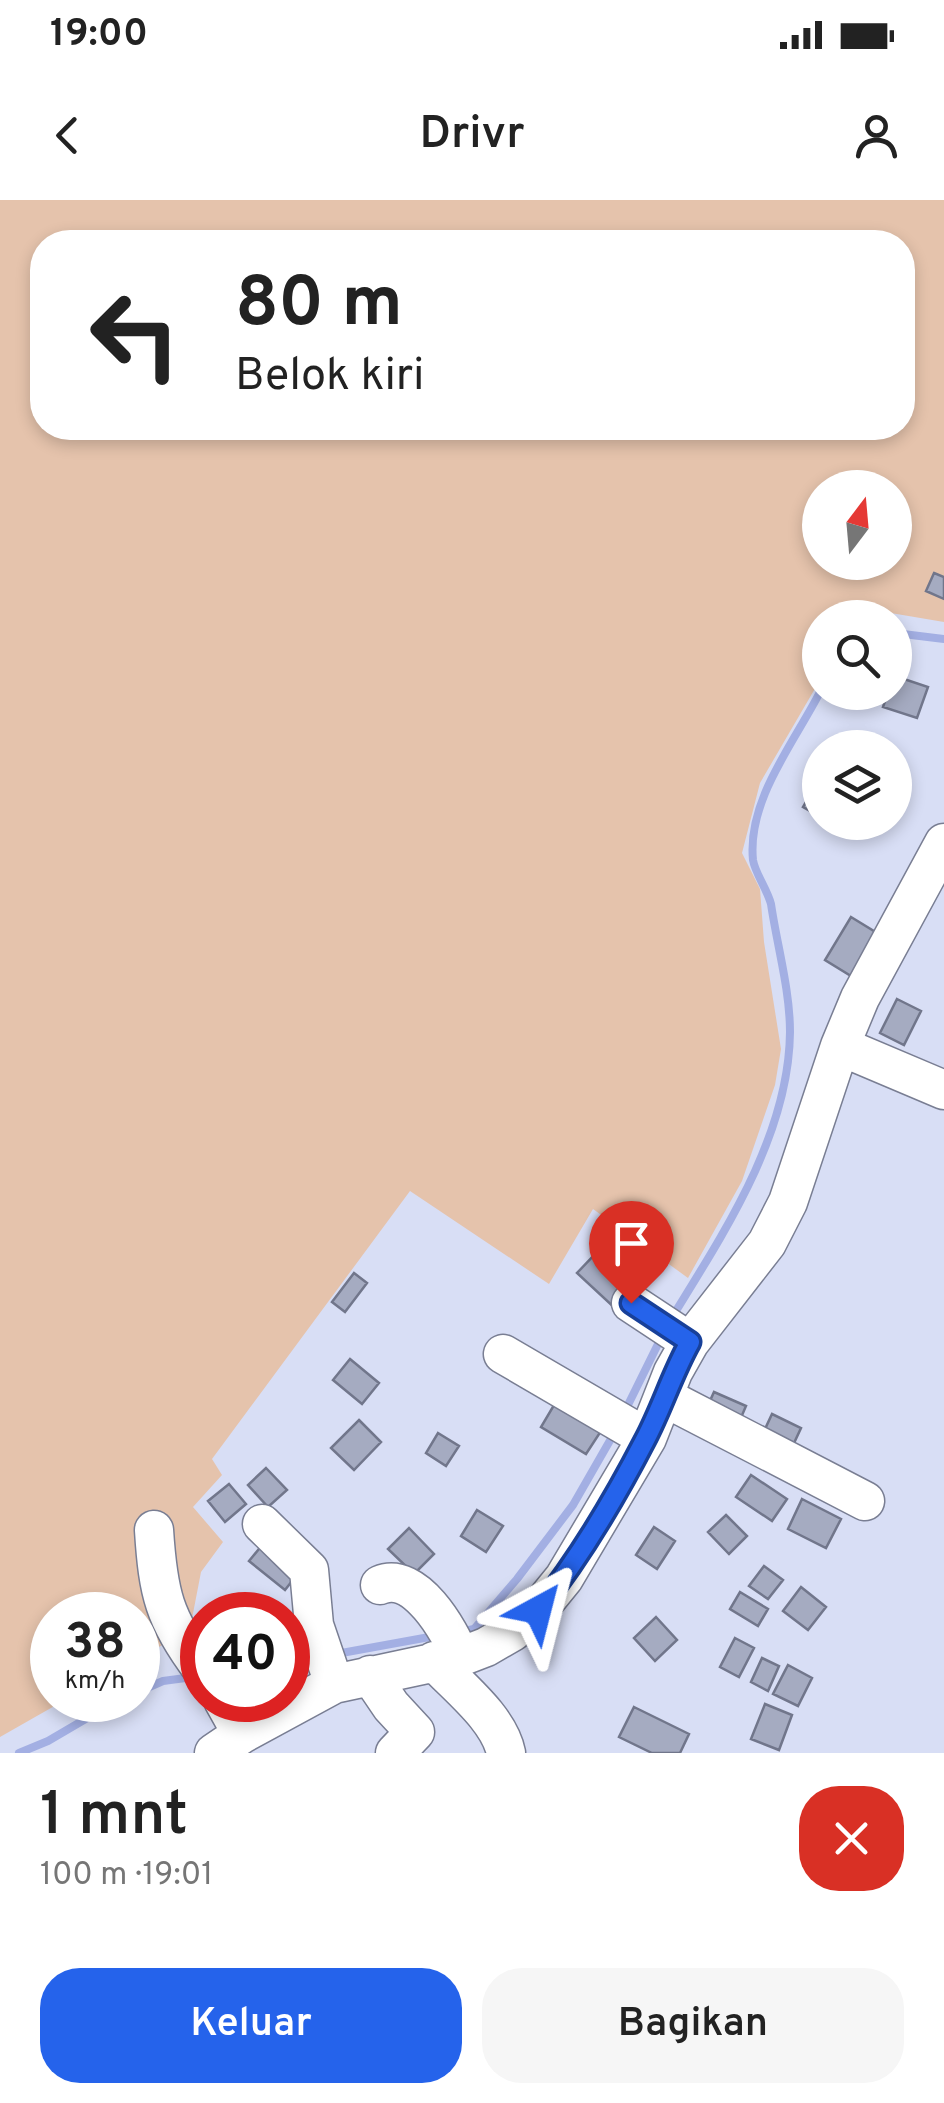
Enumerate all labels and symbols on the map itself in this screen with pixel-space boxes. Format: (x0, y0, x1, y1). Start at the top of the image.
north arrow (802, 470, 912, 580)
pin (589, 1201, 674, 1304)
position arrow (486, 1558, 590, 1662)
speed limit sign: 40 (180, 1592, 310, 1722)

